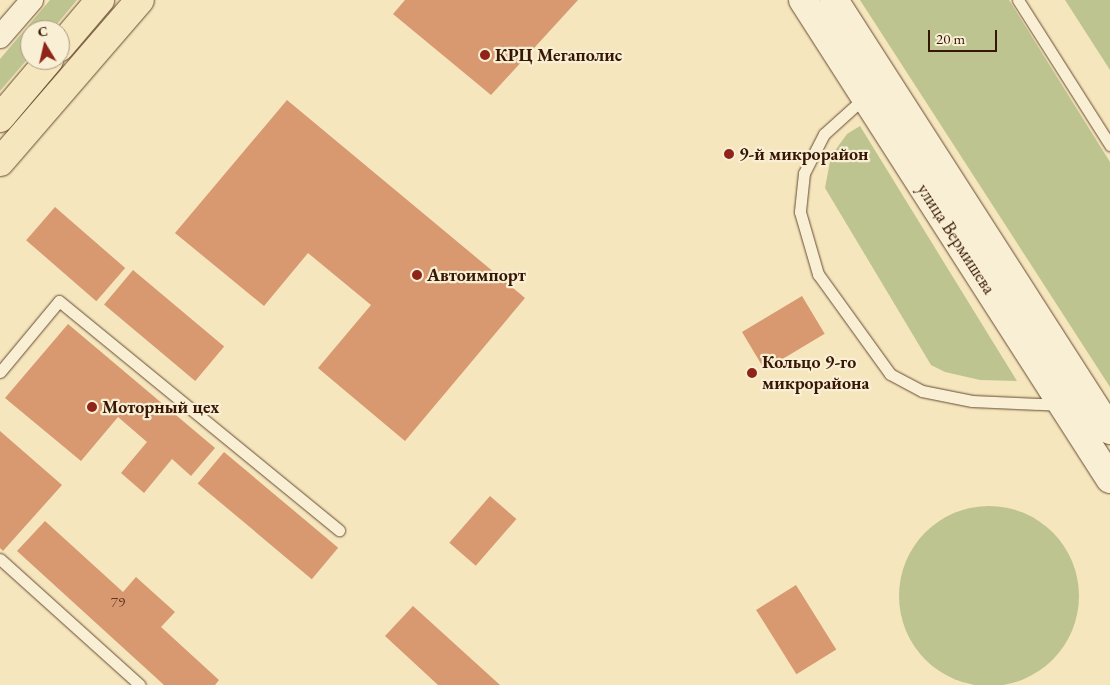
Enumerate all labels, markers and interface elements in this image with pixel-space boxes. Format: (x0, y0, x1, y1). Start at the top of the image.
north arrow (20, 20, 70, 70)
scale bar (930, 20, 999, 52)
text: С (36, 22, 49, 41)
text: 20 m (936, 29, 965, 48)
place label: КРЦ Мегаполис (495, 44, 622, 66)
marker: КРЦ Мегаполис (479, 49, 491, 61)
place label: 9-й микрорайон (739, 143, 868, 165)
marker: 9-й микрорайон (723, 148, 735, 160)
street label: улица Вермишева (912, 180, 1000, 298)
place label: Автоимпорт (427, 264, 526, 286)
marker: Автоимпорт (411, 269, 423, 281)
place label: Кольцо 9-го микрорайона (762, 352, 869, 394)
marker: Кольцо 9-го микрорайона (746, 367, 758, 379)
place label: Моторный цех (102, 396, 219, 418)
marker: Моторный цех (86, 401, 98, 413)
house number: 79 (111, 593, 125, 611)

